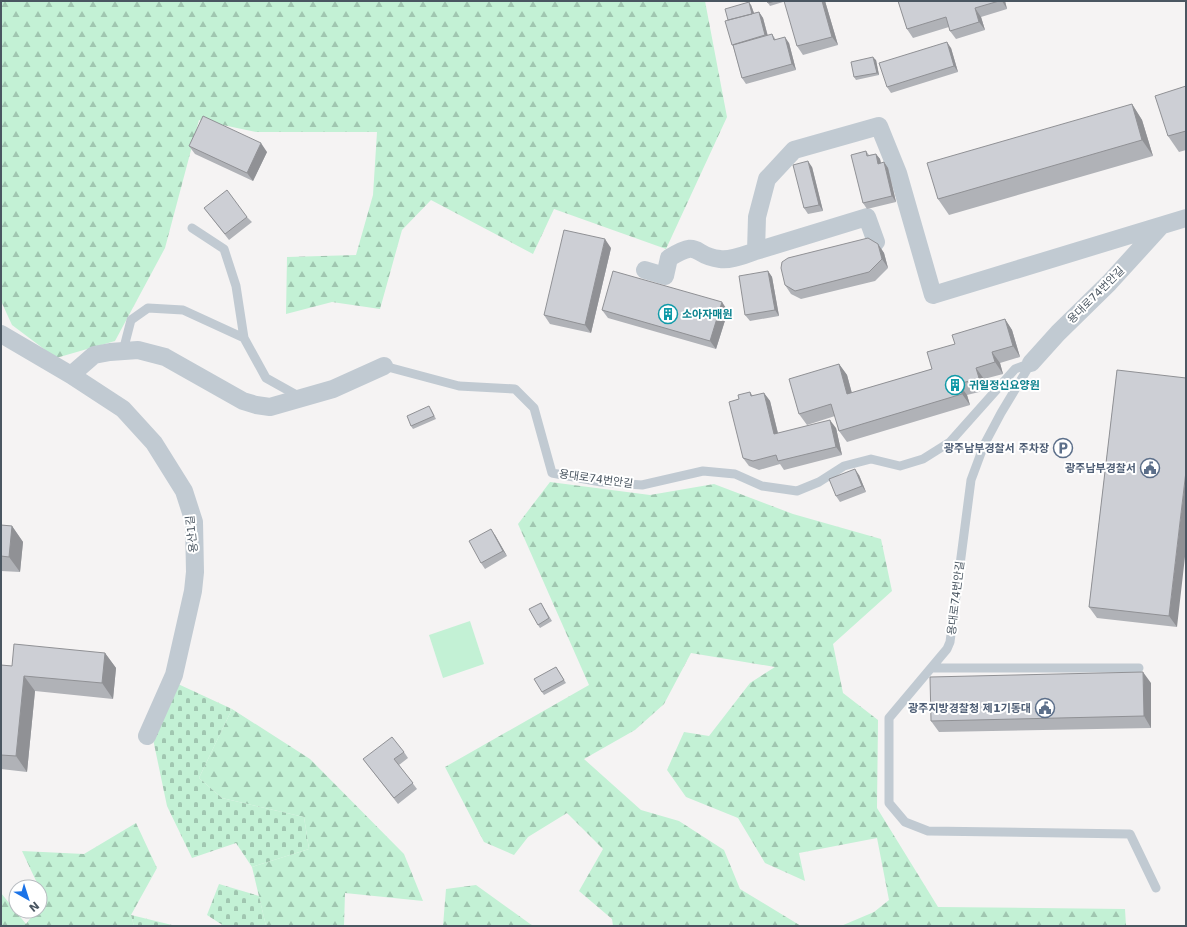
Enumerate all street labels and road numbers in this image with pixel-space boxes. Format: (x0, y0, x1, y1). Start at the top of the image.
street label: 용대로74번안길 (1065, 264, 1127, 326)
street label: 용대로74번안길 (558, 467, 634, 491)
street label: 용산1길 (184, 515, 200, 553)
street label: 용대로74번안길 (945, 560, 967, 636)

